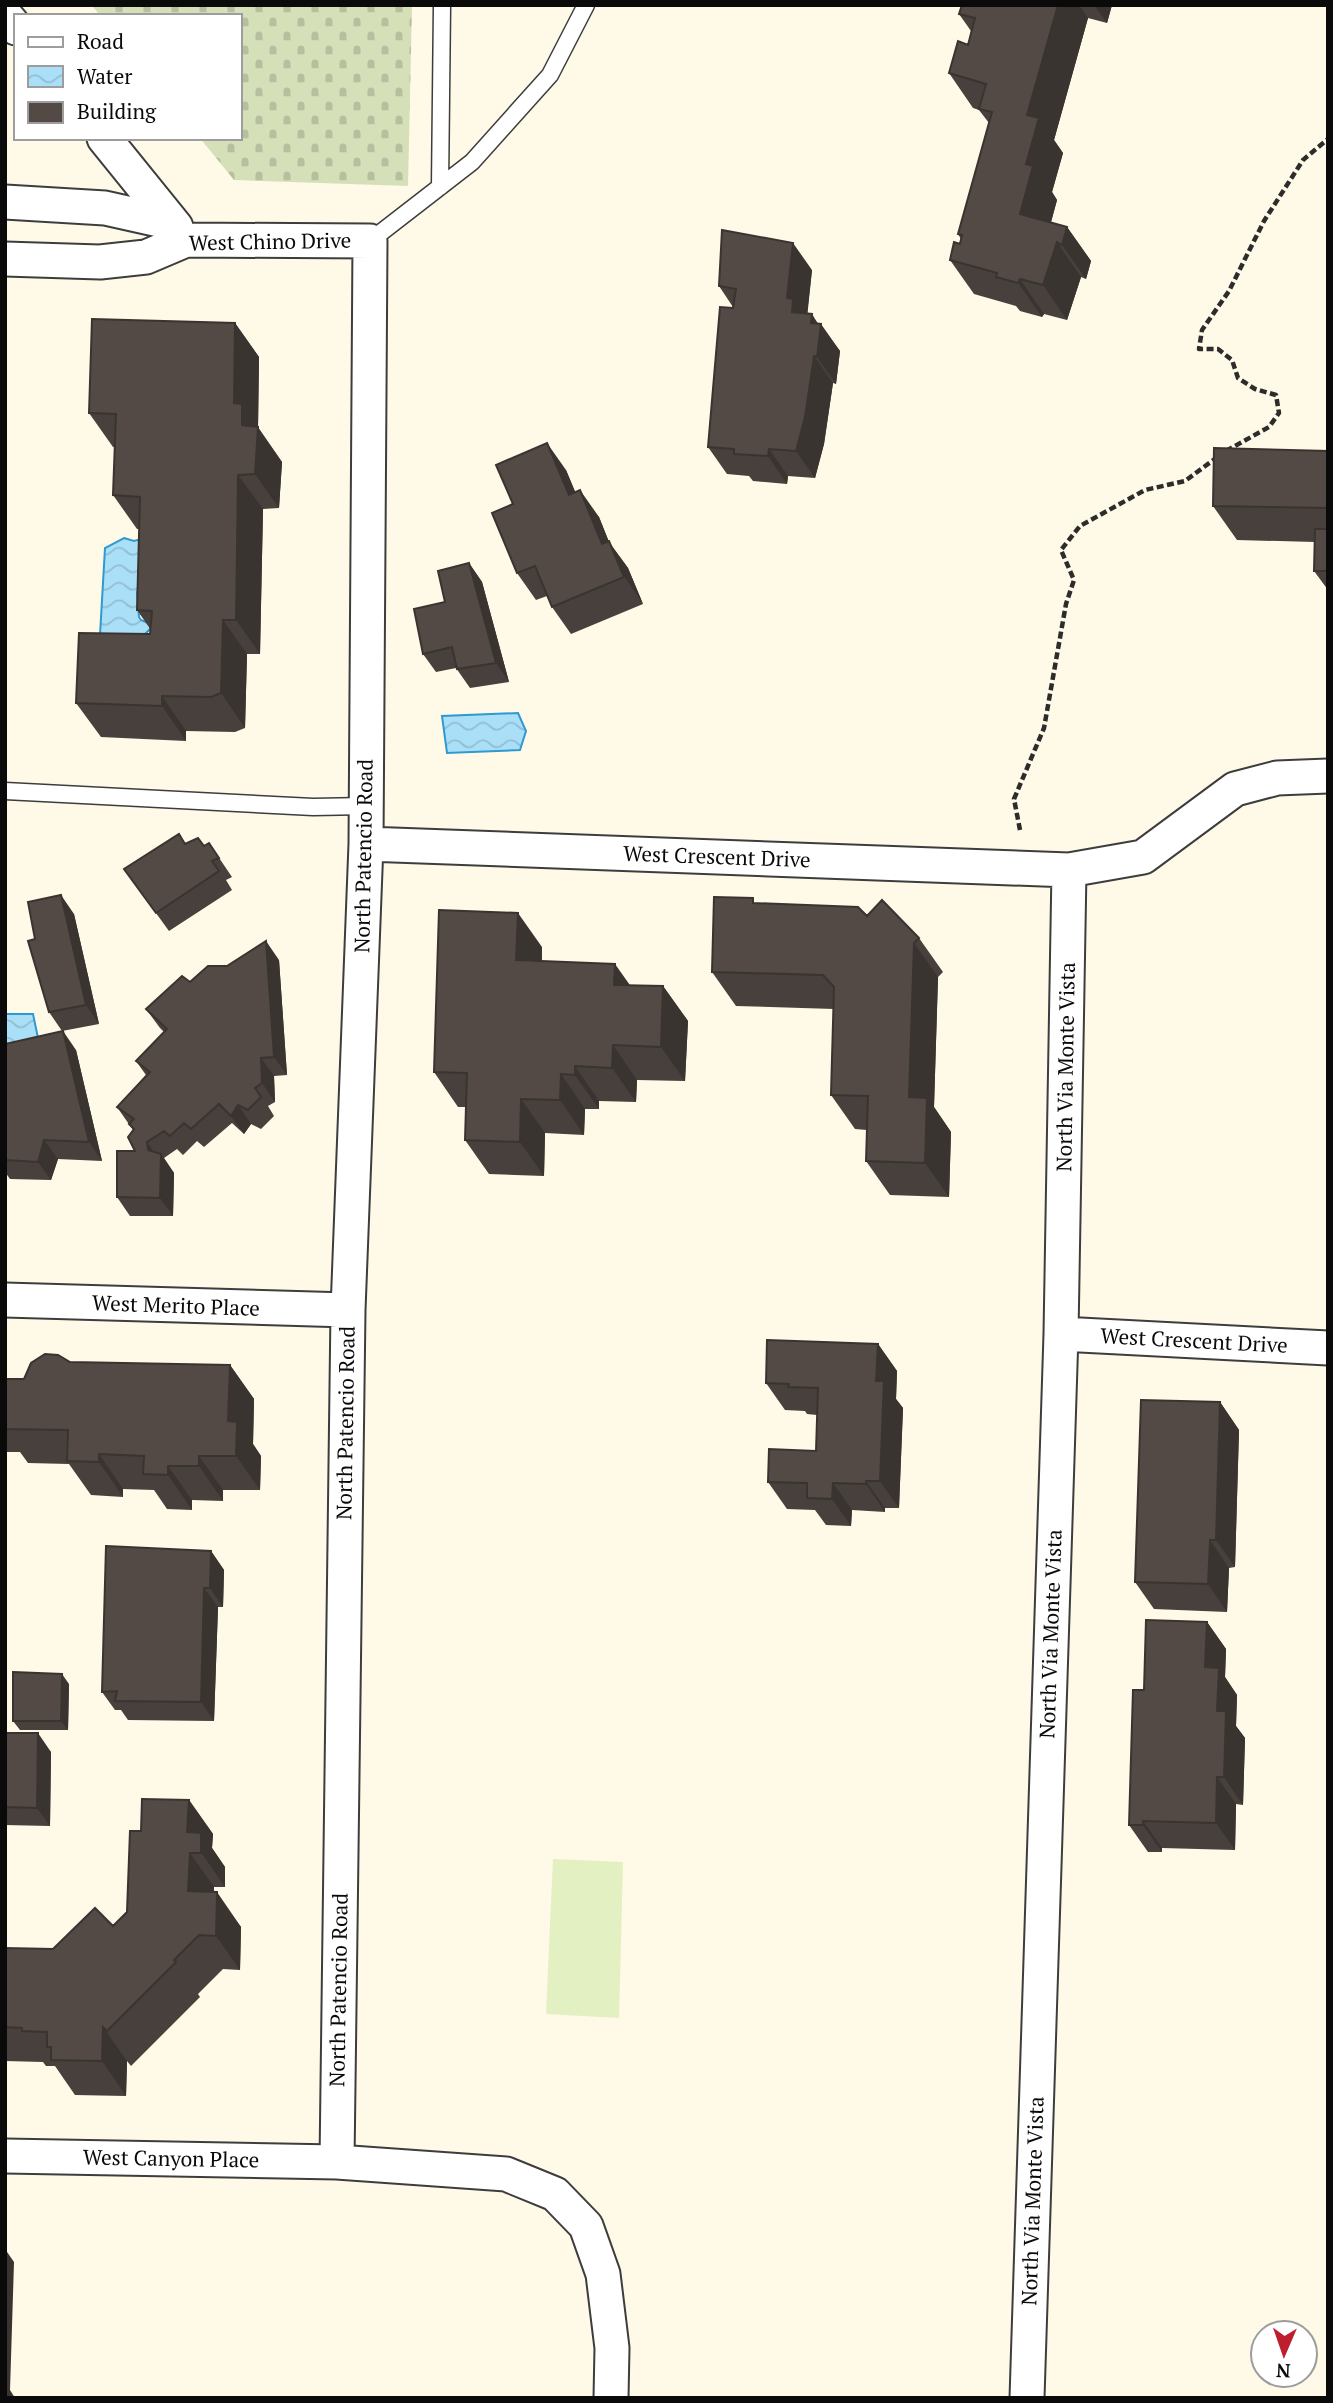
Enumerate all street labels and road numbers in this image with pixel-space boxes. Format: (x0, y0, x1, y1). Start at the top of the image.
street label: West Chino Drive (189, 226, 351, 256)
street label: North Patencio Road (347, 758, 379, 953)
street label: West Crescent Drive (623, 839, 811, 873)
street label: North Via Monte Vista (1049, 962, 1081, 1172)
street label: West Merito Place (92, 1288, 260, 1322)
street label: West Crescent Drive (1100, 1321, 1288, 1359)
street label: North Patencio Road (329, 1325, 361, 1520)
street label: North Via Monte Vista (1032, 1528, 1068, 1739)
street label: North Patencio Road (322, 1892, 354, 2087)
street label: North Via Monte Vista (1014, 2095, 1050, 2306)
street label: West Canyon Place (83, 2142, 259, 2174)

